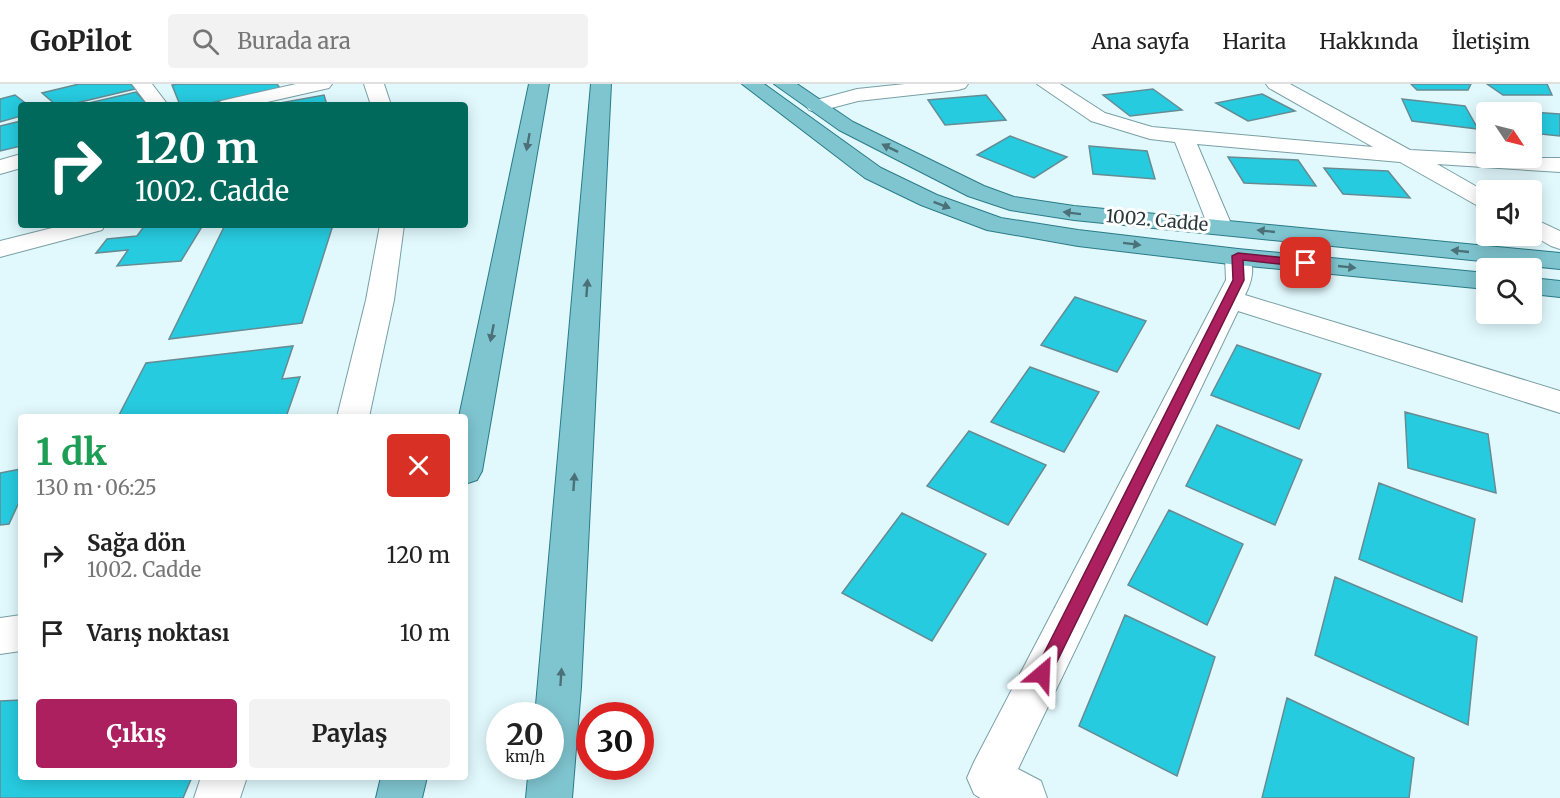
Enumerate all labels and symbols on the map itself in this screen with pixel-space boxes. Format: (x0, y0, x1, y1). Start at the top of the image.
north arrow (1476, 102, 1542, 168)
one-way arrow (523, 132, 532, 151)
one-way arrow (881, 143, 898, 153)
one-way arrow (933, 201, 951, 210)
street label: 1002. Cadde (1105, 204, 1209, 236)
one-way arrow (1062, 208, 1081, 217)
one-way arrow (1256, 226, 1275, 236)
pin (1280, 237, 1331, 288)
one-way arrow (1123, 240, 1142, 249)
one-way arrow (1450, 246, 1469, 256)
one-way arrow (1337, 263, 1356, 272)
one-way arrow (583, 278, 592, 297)
one-way arrow (487, 324, 496, 343)
one-way arrow (569, 473, 579, 492)
position arrow (1010, 642, 1074, 706)
one-way arrow (556, 667, 565, 686)
speed limit sign: 30 (576, 702, 654, 780)

